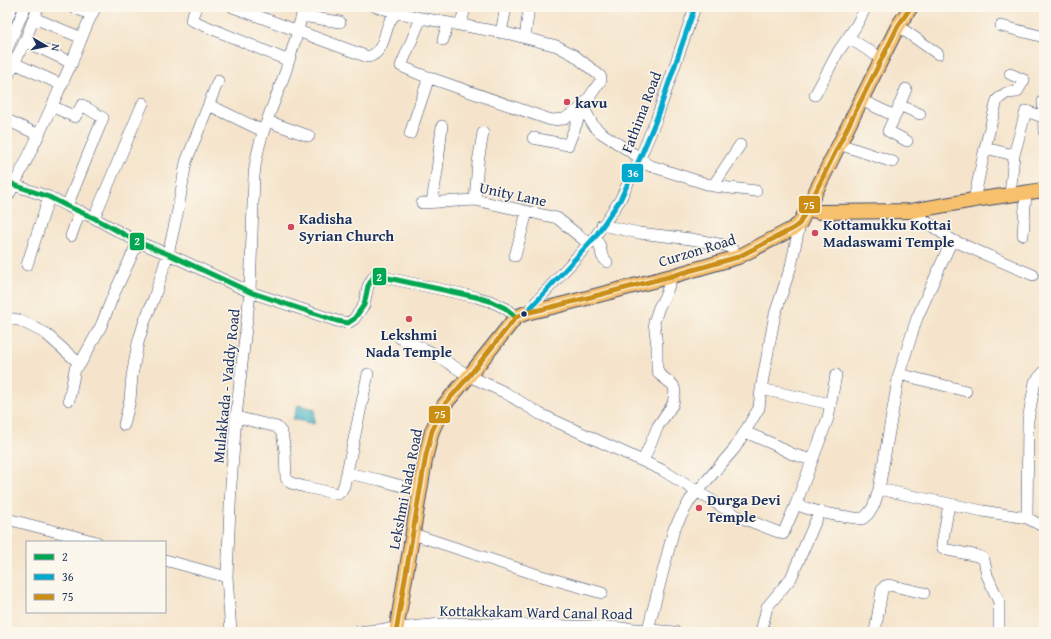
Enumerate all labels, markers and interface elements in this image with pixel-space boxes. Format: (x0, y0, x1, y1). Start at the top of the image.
north arrow (26, 26, 66, 66)
text: N (47, 43, 64, 53)
street label: Fathima Road (616, 68, 666, 156)
place label: kavu (575, 92, 608, 113)
marker: kavu (562, 97, 572, 107)
line badge: 36 (621, 163, 644, 183)
text: 36 (627, 165, 639, 181)
street label: Unity Lane (477, 177, 549, 211)
line badge: 75 (798, 195, 821, 214)
text: 75 (803, 197, 815, 213)
place label: Kadisha Syrian Church (299, 208, 394, 246)
place label: Kottamukku Kottai Madaswami Temple (823, 214, 954, 252)
marker: Kadisha Syrian Church (286, 222, 296, 232)
street label: Curzon Road (656, 228, 738, 272)
marker: Kottamukku Kottai Madaswami Temple (810, 228, 820, 238)
line badge: 2 (129, 232, 145, 251)
text: 2 (134, 233, 140, 249)
line badge: 2 (372, 267, 387, 286)
text: 2 (376, 269, 382, 285)
street label: Mulakkada - Vaddy Road (207, 308, 245, 464)
unlabelled marker (519, 309, 529, 319)
marker: Lekshmi Nada Temple (404, 314, 414, 324)
place label: Lekshmi Nada Temple (366, 324, 452, 362)
line badge: 75 (428, 405, 451, 424)
text: 75 (434, 406, 446, 422)
street label: Lekshmi Nada Road (383, 427, 427, 551)
place label: Durga Devi Temple (707, 489, 781, 527)
marker: Durga Devi Temple (694, 503, 704, 513)
legend (26, 541, 166, 613)
text: 2 (62, 548, 68, 565)
text: 36 (62, 568, 74, 585)
text: 75 (62, 588, 74, 605)
street label: Kottakkakam Ward Canal Road (439, 600, 633, 624)

